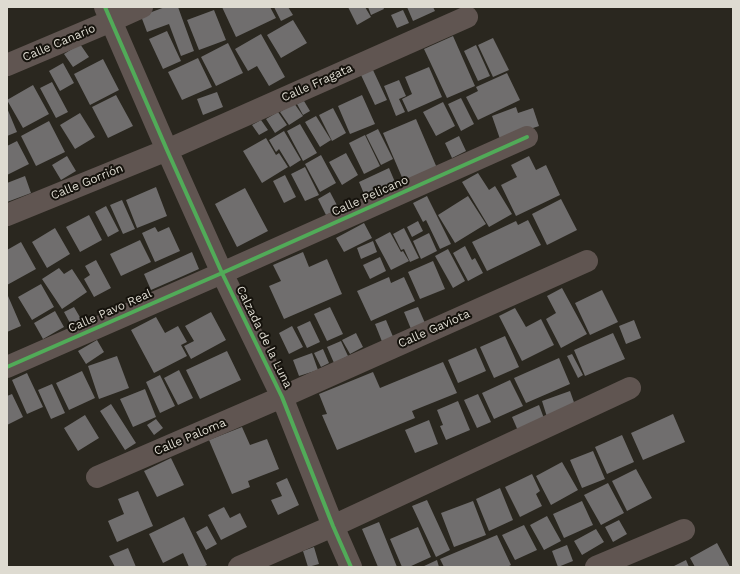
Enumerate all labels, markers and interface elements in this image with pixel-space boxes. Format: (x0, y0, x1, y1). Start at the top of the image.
street label: Calle Canario (20, 21, 98, 65)
street label: Calle Fragata (279, 61, 355, 105)
street label: Calle Gorrión (49, 161, 125, 203)
street label: Calle Pelicano (329, 173, 411, 219)
street label: Calzada de la Luna (233, 283, 295, 391)
street label: Calle Pavo Real (66, 286, 154, 336)
street label: Calle Gaviota (396, 307, 472, 351)
street label: Calle Paloma (152, 415, 228, 459)

